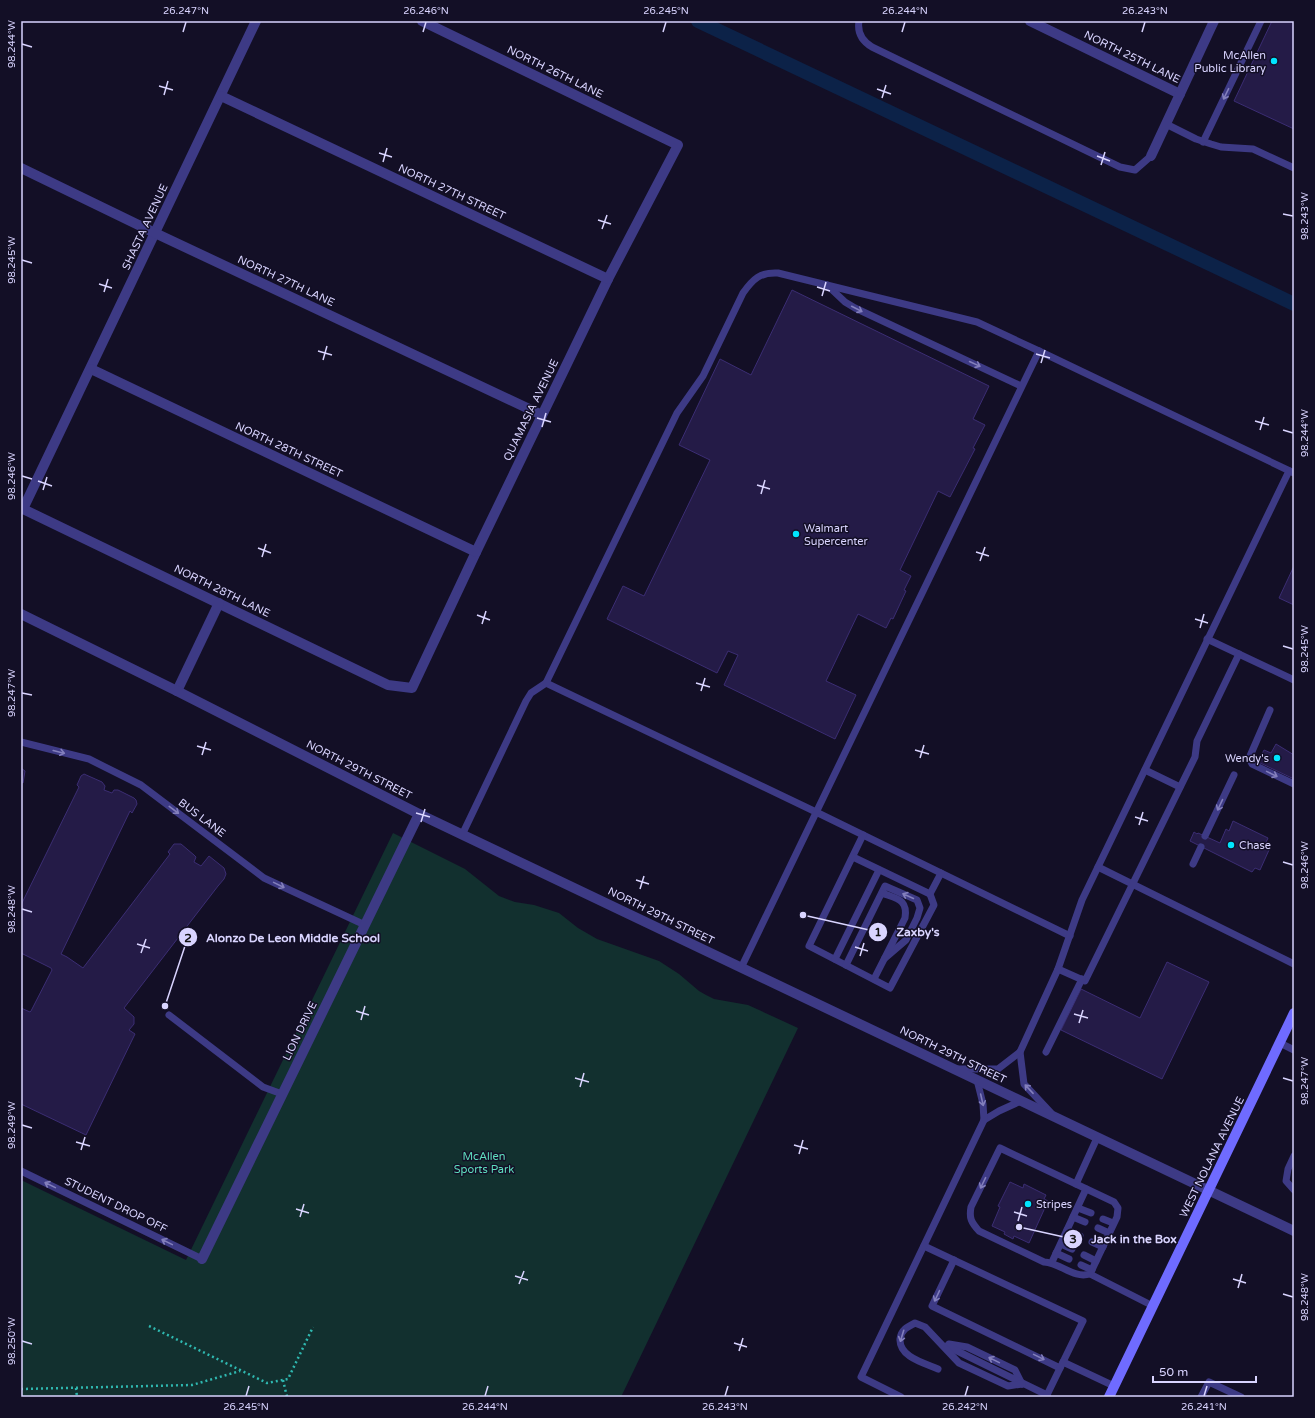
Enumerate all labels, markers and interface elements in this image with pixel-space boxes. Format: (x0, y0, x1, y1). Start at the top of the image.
text: 26.247°N (163, 5, 209, 17)
text: 26.246°N (403, 5, 449, 17)
text: 26.245°N (643, 5, 689, 17)
text: 26.244°N (882, 5, 928, 17)
text: 26.243°N (1122, 5, 1168, 17)
text: 98.244°W (6, 20, 18, 68)
street label: NORTH 25TH LANE (1082, 28, 1182, 86)
street label: NORTH 26TH LANE (505, 43, 605, 101)
place label: McAllen Public Library (1194, 49, 1266, 75)
marker: McAllen Public Library (1269, 56, 1279, 66)
one-way arrow (1222, 88, 1229, 100)
street label: NORTH 27TH STREET (396, 161, 508, 223)
street label: SHASTA AVENUE (119, 182, 171, 272)
text: 98.243°W (1299, 192, 1311, 240)
text: 98.245°W (6, 236, 18, 284)
street label: NORTH 27TH LANE (236, 253, 336, 309)
one-way arrow (851, 305, 863, 313)
street label: QUAMASIA AVENUE (501, 357, 561, 463)
one-way arrow (968, 361, 980, 368)
text: 98.244°W (1299, 409, 1311, 457)
street label: NORTH 28TH STREET (233, 419, 345, 481)
text: 98.246°W (6, 452, 18, 500)
place label: Walmart Supercenter (804, 522, 869, 548)
marker: Walmart Supercenter (791, 529, 801, 539)
street label: NORTH 28TH LANE (172, 562, 272, 620)
text: 98.245°W (1299, 625, 1311, 673)
text: 98.247°W (6, 669, 18, 717)
street label: NORTH 29TH STREET (304, 738, 414, 802)
one-way arrow (52, 748, 65, 756)
place label: Wendy's (1225, 752, 1269, 765)
marker: Wendy's (1272, 753, 1282, 763)
one-way arrow (1265, 771, 1277, 778)
street label: BUS LANE (176, 796, 228, 840)
one-way arrow (1216, 799, 1223, 811)
one-way arrow (168, 805, 179, 814)
place label: Chase (1239, 839, 1271, 852)
marker: Chase (1226, 840, 1236, 850)
text: 98.246°W (1299, 841, 1311, 889)
one-way arrow (273, 882, 285, 889)
text: 98.248°W (6, 885, 18, 933)
street label: NORTH 29TH STREET (606, 885, 717, 948)
one-way arrow (902, 892, 914, 899)
callout: Zaxby's (868, 920, 947, 944)
callout: Alonzo De Leon Middle School (178, 925, 388, 949)
text: 1 (874, 925, 882, 939)
text: Zaxby's (896, 925, 940, 940)
text: 2 (184, 931, 192, 945)
text: Alonzo De Leon Middle School (206, 931, 380, 945)
street label: LION DRIVE (280, 999, 320, 1063)
street label: NORTH 29TH STREET (898, 1024, 1009, 1087)
text: 98.247°W (1299, 1057, 1311, 1105)
one-way arrow (1024, 1084, 1034, 1094)
one-way arrow (978, 1093, 986, 1106)
street label: WEST NOLANA AVENUE (1177, 1095, 1247, 1219)
text: 98.249°W (6, 1101, 18, 1149)
park label: McAllen Sports Park (454, 1150, 514, 1176)
street label: STUDENT DROP OFF (63, 1174, 170, 1236)
one-way arrow (979, 1177, 986, 1189)
one-way arrow (44, 1181, 56, 1188)
place label: Stripes (1036, 1198, 1072, 1211)
marker: Stripes (1023, 1199, 1033, 1209)
callout: Jack in the Box (1063, 1227, 1185, 1251)
text: 3 (1069, 1232, 1077, 1246)
text: Jack in the Box (1090, 1232, 1177, 1246)
one-way arrow (161, 1238, 173, 1245)
text: 98.248°W (1299, 1273, 1311, 1321)
one-way arrow (933, 1289, 941, 1301)
text: 98.250°W (6, 1317, 18, 1365)
one-way arrow (898, 1329, 905, 1342)
one-way arrow (1033, 1354, 1045, 1361)
one-way arrow (988, 1356, 1000, 1363)
scale bar (1153, 1358, 1256, 1384)
text: 50 m (1159, 1365, 1188, 1379)
text: 26.245°N (223, 1401, 269, 1413)
text: 26.244°N (462, 1401, 508, 1413)
text: 26.243°N (702, 1401, 748, 1413)
text: 26.242°N (942, 1401, 988, 1413)
text: 26.241°N (1181, 1401, 1227, 1413)

